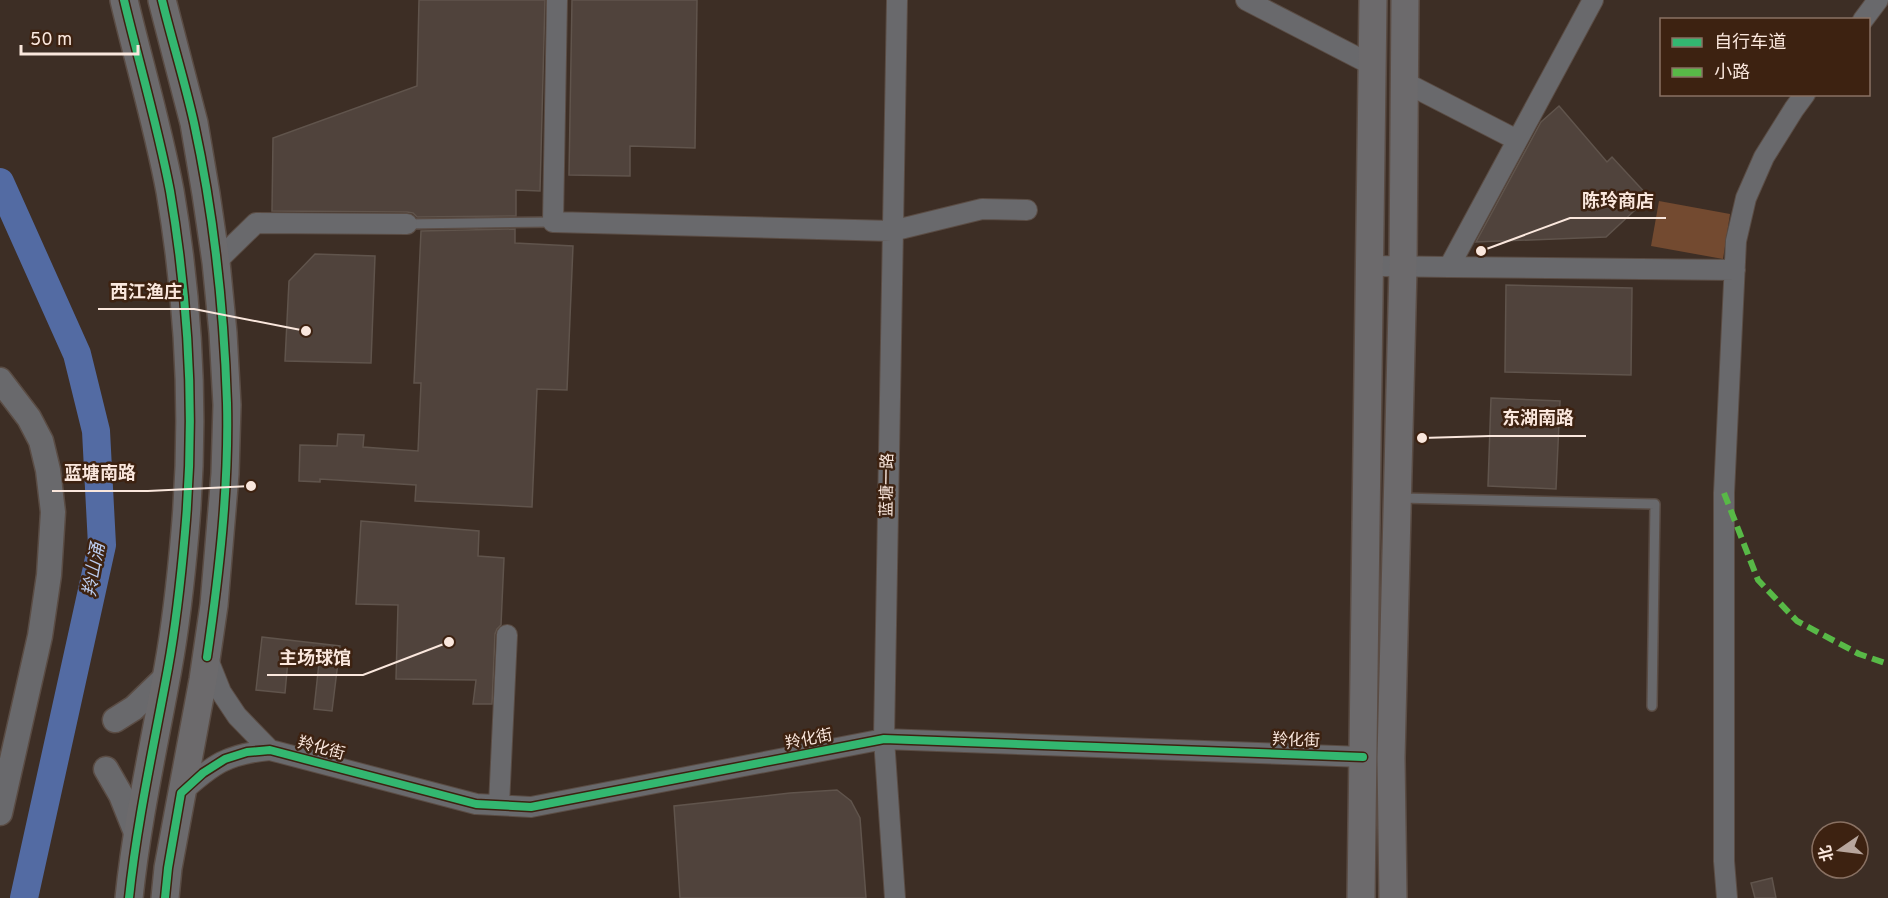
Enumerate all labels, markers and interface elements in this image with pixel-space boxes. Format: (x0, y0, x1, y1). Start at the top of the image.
scale bar (21, 18, 138, 56)
legend (1660, 18, 1870, 96)
text: 50 m (30, 29, 72, 52)
text: 自行车道 (1714, 32, 1786, 55)
text: 小路 (1714, 62, 1750, 85)
callout: 陈玲商店 (1570, 182, 1666, 218)
text: 陈玲商店 (1582, 190, 1654, 214)
callout: 西江渔庄 (98, 273, 194, 309)
text: 西江渔庄 (110, 282, 182, 305)
callout: 东湖南路 (1490, 400, 1586, 436)
text: 东湖南路 (1502, 408, 1574, 431)
street label: 蓝塘一路 (877, 453, 899, 517)
callout: 蓝塘南路 (52, 455, 148, 491)
text: 蓝塘南路 (64, 463, 136, 486)
water label: 羚山涌 (79, 539, 111, 599)
callout: 主场球馆 (267, 639, 363, 675)
text: 主场球馆 (279, 648, 351, 671)
street label: 羚化街 (784, 726, 834, 754)
street label: 羚化街 (1272, 730, 1320, 752)
street label: 羚化街 (295, 733, 347, 765)
north arrow (1810, 820, 1870, 880)
text: 北 (1816, 843, 1839, 863)

